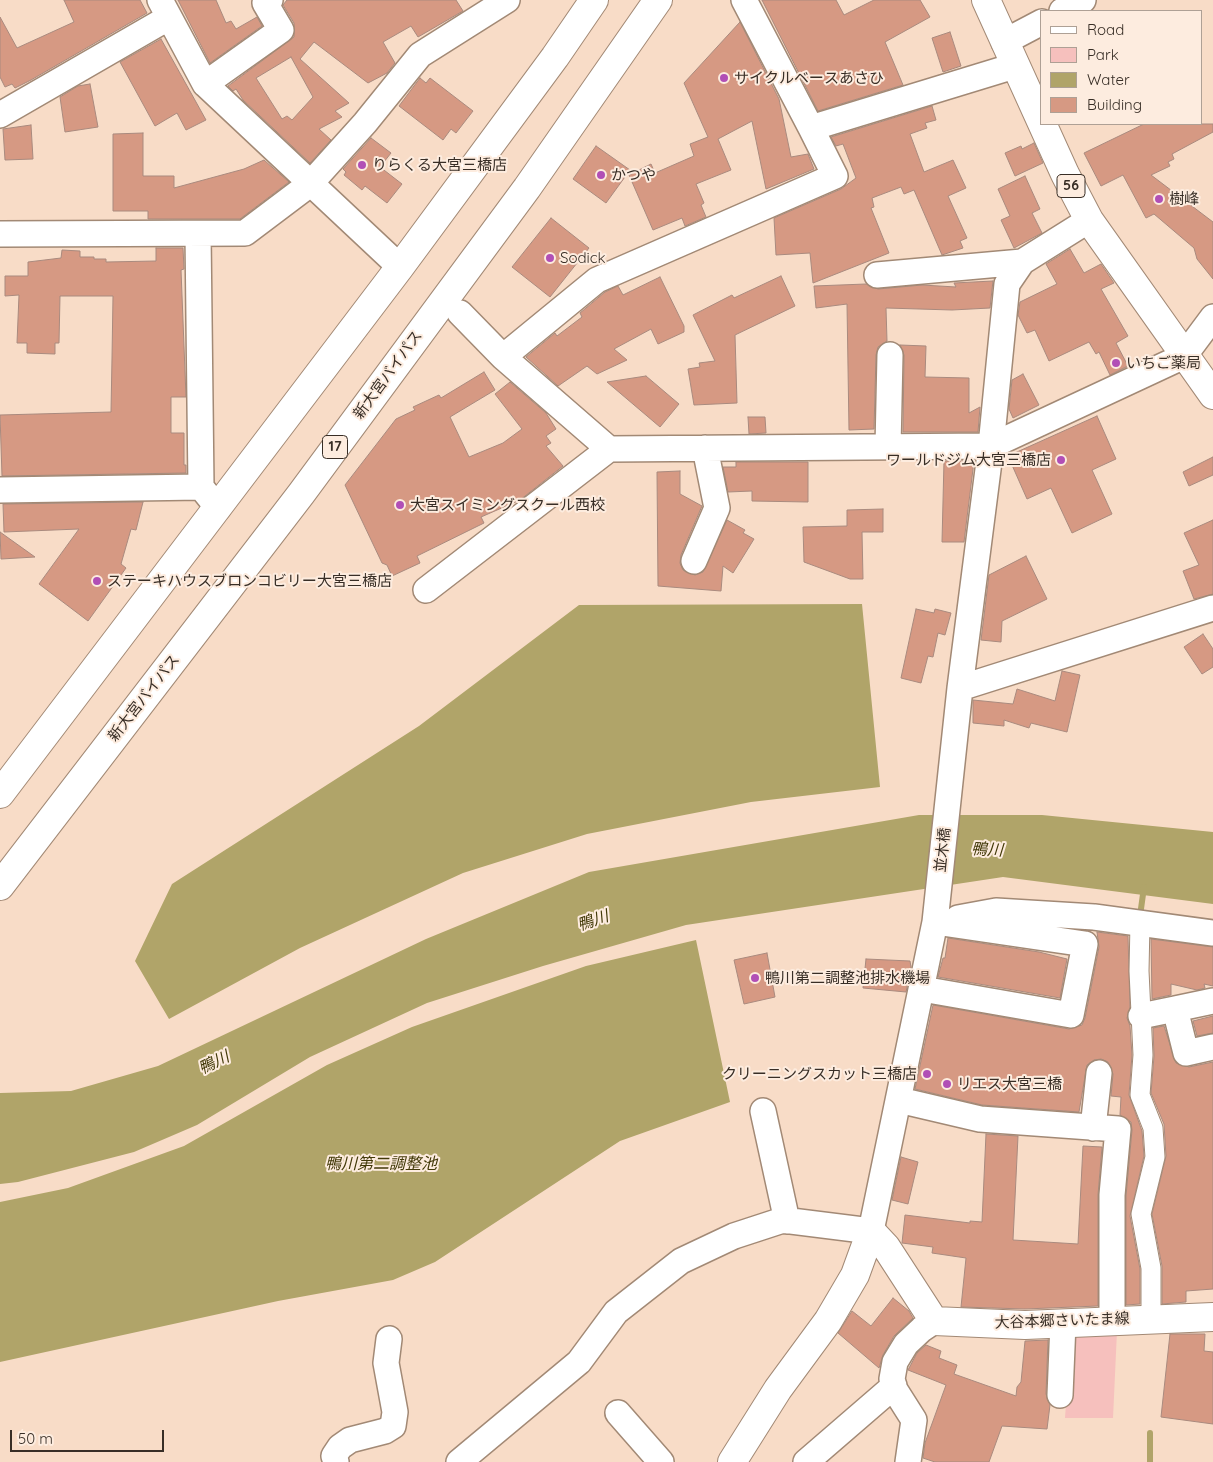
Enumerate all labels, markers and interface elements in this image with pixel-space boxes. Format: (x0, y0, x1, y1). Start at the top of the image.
legend (1040, 10, 1203, 125)
text: Road (1087, 20, 1124, 39)
text: Park (1087, 45, 1119, 64)
place label: サイクルベースあさひ (734, 69, 884, 87)
text: Water (1087, 70, 1130, 89)
marker: サイクルベースあさひ (718, 72, 730, 84)
text: Building (1087, 95, 1142, 114)
place label: りらくる大宮三橋店 (372, 156, 507, 174)
marker: りらくる大宮三橋店 (356, 159, 368, 171)
place label: かつや (611, 166, 656, 184)
marker: かつや (595, 169, 607, 181)
road number: 56 (1057, 175, 1085, 198)
place label: 樹峰 (1169, 190, 1199, 208)
marker: 樹峰 (1153, 193, 1165, 205)
place label: Sodick (560, 249, 606, 267)
marker: Sodick (544, 252, 556, 264)
street label: 新大宮バイパス (350, 327, 426, 423)
place label: いちご薬局 (1126, 354, 1201, 372)
marker: いちご薬局 (1110, 357, 1122, 369)
road number: 17 (322, 436, 348, 458)
place label: ワールドジム大宮三橋店 (886, 451, 1051, 469)
marker: ワールドジム大宮三橋店 (1055, 454, 1067, 466)
place label: 大宮スイミングスクール西校 (410, 496, 605, 514)
marker: 大宮スイミングスクール西校 (394, 499, 406, 511)
place label: ステーキハウスブロンコビリー大宮三橋店 (107, 572, 392, 590)
marker: ステーキハウスブロンコビリー大宮三橋店 (91, 575, 103, 587)
street label: 新大宮バイパス (105, 651, 183, 745)
street label: 並木橋 (932, 827, 954, 873)
water label: 鴨川 (971, 840, 1003, 860)
water label: 鴨川 (575, 907, 611, 935)
place label: 鴨川第二調整池排水機場 (765, 969, 930, 987)
marker: 鴨川第二調整池排水機場 (749, 972, 761, 984)
water label: 鴨川 (195, 1047, 233, 1079)
place label: クリーニングスカット三橋店 (722, 1065, 917, 1083)
marker: クリーニングスカット三橋店 (921, 1068, 933, 1080)
place label: リエス大宮三橋 (957, 1075, 1062, 1093)
marker: リエス大宮三橋 (941, 1078, 953, 1090)
water label: 鴨川第二調整池 (325, 1154, 437, 1174)
street label: 大谷本郷さいたま線 (994, 1310, 1130, 1332)
scale bar (12, 1420, 166, 1452)
text: 50 m (18, 1429, 53, 1448)

